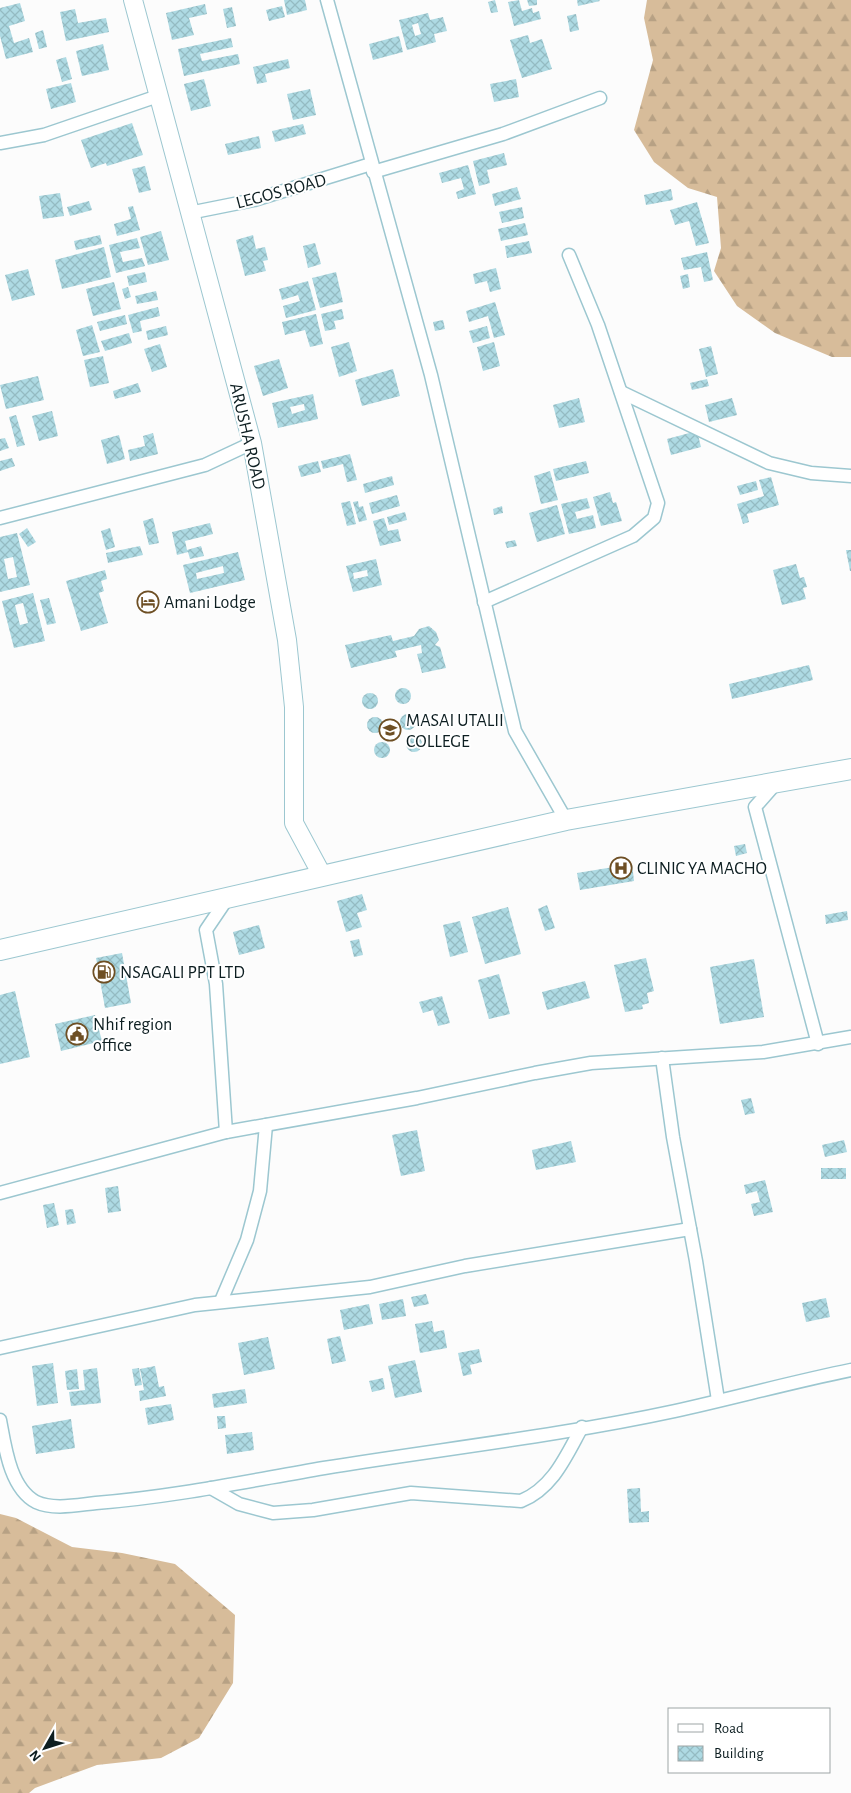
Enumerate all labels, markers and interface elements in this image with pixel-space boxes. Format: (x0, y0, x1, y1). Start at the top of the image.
street label: LEGOS ROAD (234, 171, 328, 213)
street label: ARUSHA ROAD (226, 381, 268, 491)
hotel icon: Amani Lodge (136, 590, 160, 614)
place label: Amani Lodge (164, 594, 256, 612)
place label: MASAI UTALII COLLEGE (406, 712, 504, 751)
school or university icon: MASAI UTALII COLLEGE (378, 718, 402, 742)
hospital icon: CLINIC YA MACHO (609, 856, 633, 880)
place label: CLINIC YA MACHO (637, 860, 767, 878)
fuel station icon: NSAGALI PPT LTD (92, 960, 116, 984)
place label: NSAGALI PPT LTD (120, 964, 245, 982)
place label: Nhif region office (93, 1016, 172, 1055)
public building icon: Nhif region office (65, 1022, 89, 1046)
legend (668, 1708, 831, 1773)
text: Road (714, 1721, 744, 1736)
north arrow (20, 1723, 70, 1773)
text: Building (714, 1746, 764, 1761)
text: N (27, 1747, 44, 1764)

